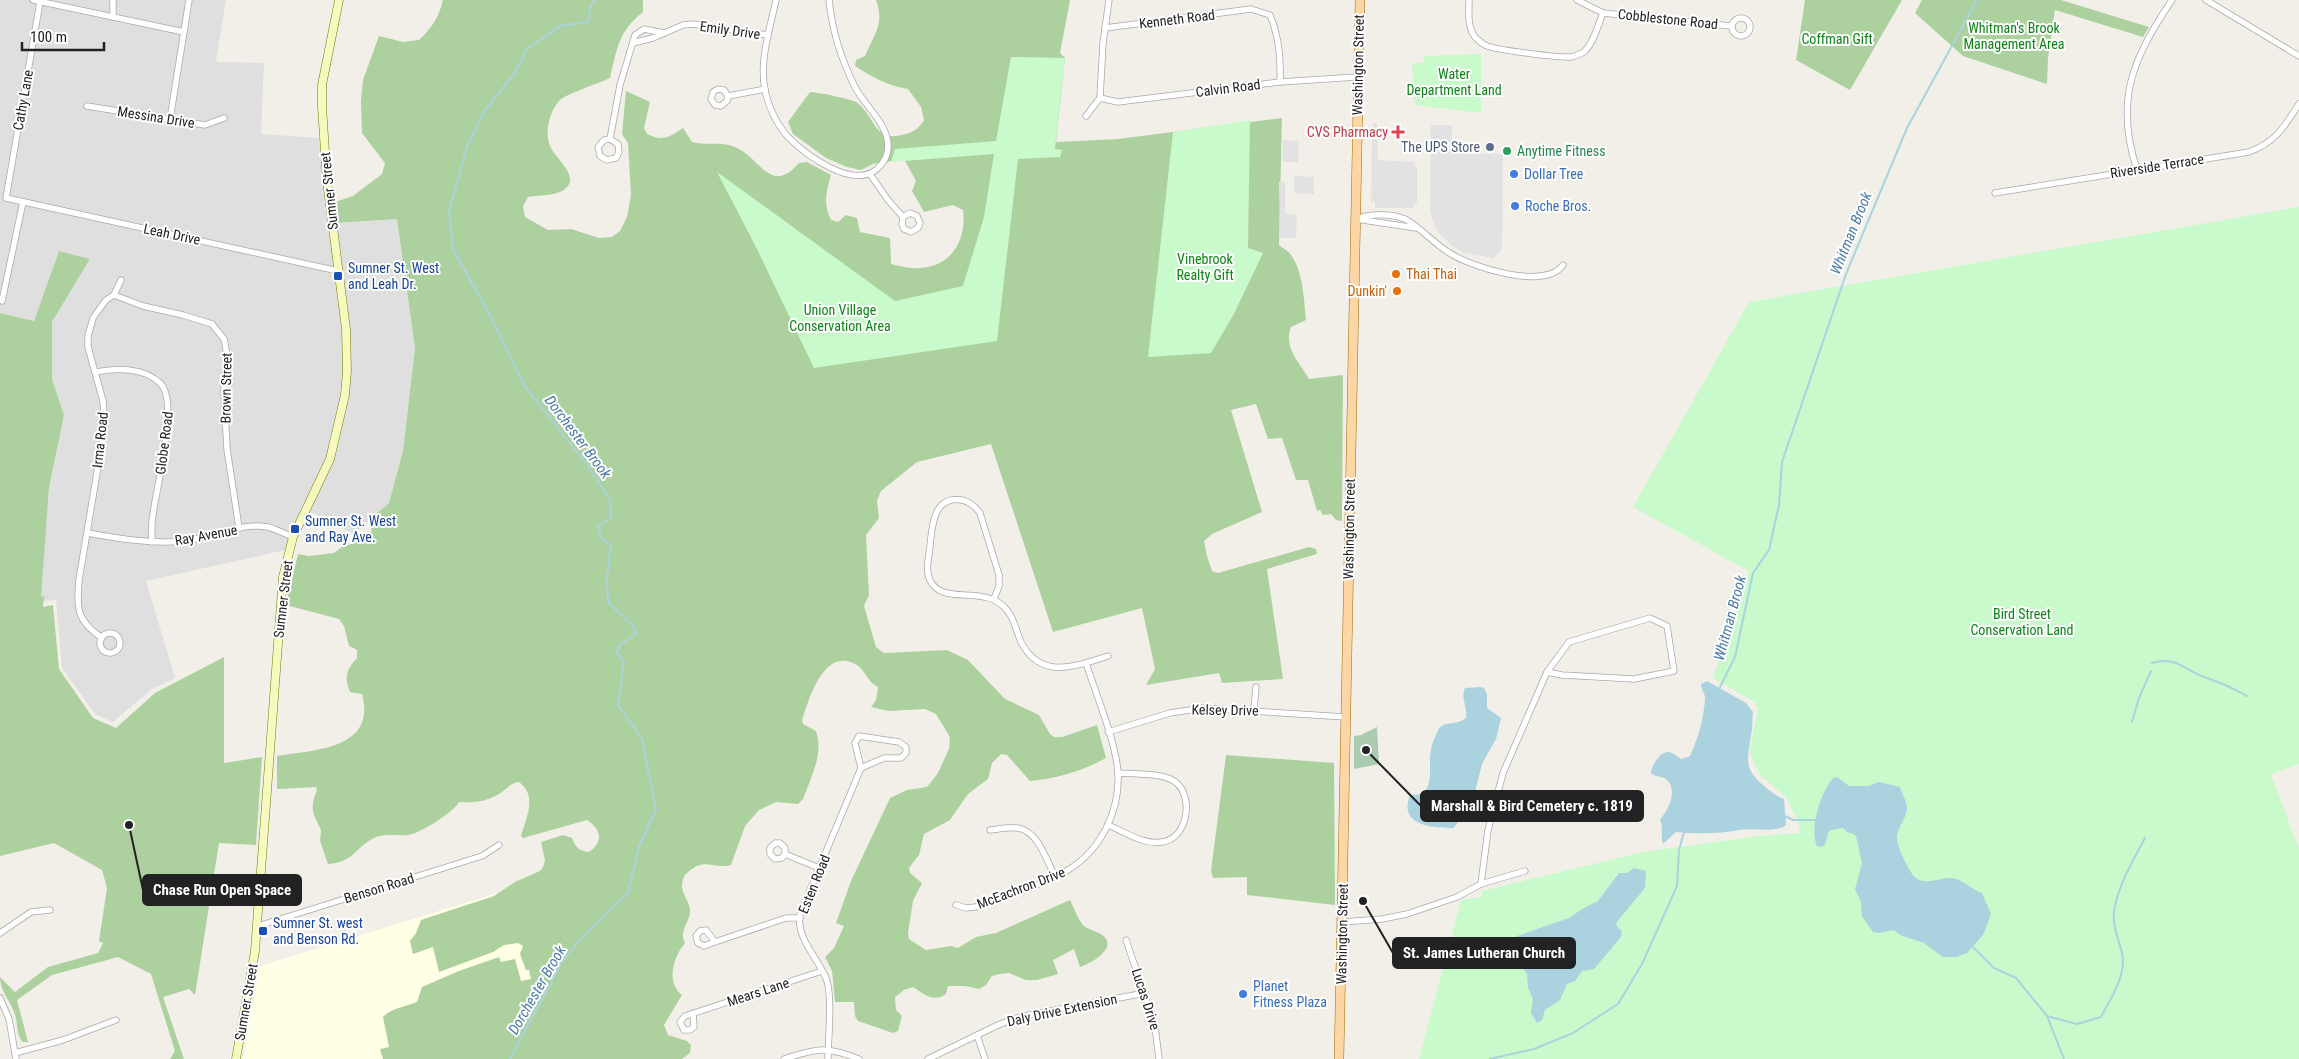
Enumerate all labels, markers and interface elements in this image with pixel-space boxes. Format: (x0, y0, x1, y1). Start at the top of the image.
street label: Kenneth Road (1138, 6, 1216, 32)
street label: Cobblestone Road (1617, 6, 1719, 32)
street label: Washington Street (1349, 14, 1367, 116)
street label: Emily Drive (699, 18, 762, 42)
scale bar (22, 20, 105, 52)
park label: Whitman's Brook Management Area (1964, 20, 2064, 52)
text: 100 m (30, 28, 67, 46)
park label: Coffman Gift (1801, 31, 1873, 47)
park label: Water Department Land (1406, 66, 1502, 98)
street label: Cathy Lane (10, 68, 36, 132)
street label: Calvin Road (1195, 76, 1261, 100)
street label: Messina Drive (116, 103, 196, 131)
place label: CVS Pharmacy (1307, 124, 1388, 140)
marker: CVS Pharmacy (1392, 126, 1404, 138)
place label: The UPS Store (1401, 139, 1480, 155)
marker: The UPS Store (1484, 141, 1496, 153)
place label: Anytime Fitness (1517, 143, 1606, 159)
marker: Anytime Fitness (1501, 145, 1513, 157)
street label: Sumner Street (317, 151, 341, 231)
street label: Riverside Terrace (2109, 151, 2205, 181)
place label: Dollar Tree (1524, 166, 1584, 182)
marker: Dollar Tree (1508, 168, 1520, 180)
water label: Whitman Brook (1826, 189, 1876, 277)
place label: Roche Bros. (1525, 198, 1591, 214)
marker: Roche Bros. (1509, 200, 1521, 212)
street label: Leah Drive (142, 220, 202, 248)
park label: Vinebrook Realty Gift (1176, 251, 1234, 283)
place label: Sumner St. West and Leah Dr. (348, 260, 439, 292)
place label: Thai Thai (1406, 266, 1457, 282)
marker: Thai Thai (1390, 268, 1402, 280)
marker: Sumner St. West and Leah Dr. (332, 270, 344, 282)
place label: Dunkin' (1347, 283, 1387, 299)
marker: Dunkin' (1391, 285, 1403, 297)
park label: Union Village Conservation Area (789, 302, 891, 334)
street label: Brown Street (217, 353, 235, 423)
water label: Dorchester Brook (541, 392, 615, 482)
street label: Irma Road (89, 411, 111, 469)
street label: Globe Road (152, 411, 176, 475)
street label: Washington Street (1340, 478, 1358, 580)
place label: Sumner St. West and Ray Ave. (305, 513, 396, 545)
street label: Ray Avenue (173, 522, 239, 548)
marker: Sumner St. West and Ray Ave. (289, 523, 301, 535)
street label: Sumner Street (270, 559, 296, 639)
water label: Whitman Brook (1710, 573, 1750, 663)
park label: Bird Street Conservation Land (1970, 606, 2074, 638)
street label: Kelsey Drive (1191, 701, 1259, 719)
callout: Marshall & Bird Cemetery c. 1819 (1421, 791, 1643, 821)
text: Marshall & Bird Cemetery c. 1819 (1431, 797, 1633, 815)
street label: Esten Road (795, 852, 833, 916)
street label: McEachron Drive (975, 864, 1068, 912)
street label: Benson Road (342, 870, 416, 906)
callout: Chase Run Open Space (143, 875, 301, 905)
text: Chase Run Open Space (153, 881, 291, 899)
street label: Washington Street (1333, 883, 1351, 985)
place label: Sumner St. west and Benson Rd. (273, 915, 363, 947)
marker: Sumner St. west and Benson Rd. (257, 925, 269, 937)
callout: St. James Lutheran Church (1393, 938, 1575, 968)
water label: Dorchester Brook (504, 942, 570, 1038)
text: St. James Lutheran Church (1403, 944, 1565, 962)
street label: Sumner Street (231, 962, 261, 1042)
street label: Lucas Drive (1129, 966, 1164, 1032)
street label: Mears Lane (725, 974, 792, 1010)
place label: Planet Fitness Plaza (1253, 978, 1327, 1010)
marker: Planet Fitness Plaza (1237, 988, 1249, 1000)
street label: Daly Drive Extension (1006, 991, 1118, 1029)

